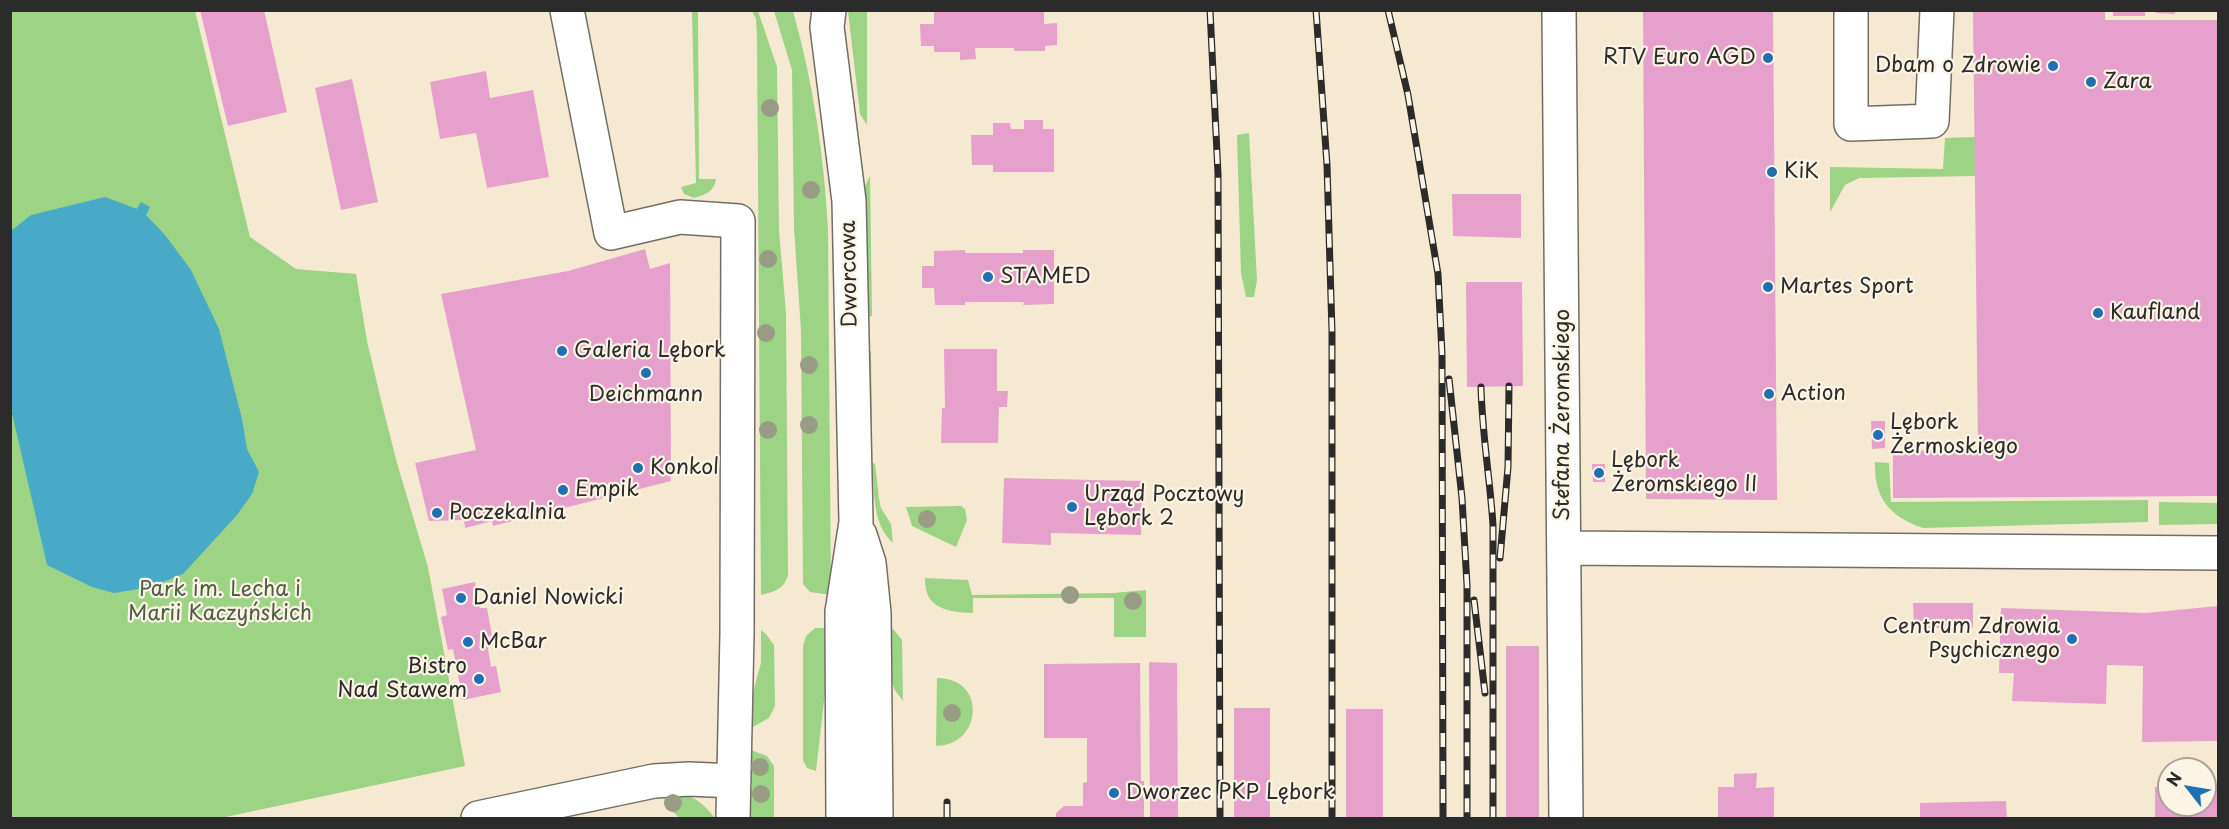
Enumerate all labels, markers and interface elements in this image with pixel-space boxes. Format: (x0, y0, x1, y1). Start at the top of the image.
place label: RTV Euro AGD (1603, 45, 1756, 71)
marker: RTV Euro AGD (1761, 51, 1775, 65)
place label: Dbam o Zdrowie (1875, 53, 2041, 79)
marker: Dbam o Zdrowie (2046, 59, 2060, 73)
place label: Zara (2103, 69, 2152, 95)
marker: Zara (2084, 75, 2098, 89)
place label: KiK (1784, 159, 1819, 185)
marker: KiK (1765, 165, 1779, 179)
street label: Dworcowa (836, 220, 864, 328)
place label: STAMED (1000, 264, 1091, 290)
marker: STAMED (981, 270, 995, 284)
place label: Martes Sport (1780, 274, 1914, 300)
marker: Martes Sport (1761, 280, 1775, 294)
place label: Kaufland (2110, 300, 2200, 326)
marker: Kaufland (2091, 306, 2105, 320)
street label: Stefana Żeromskiego (1550, 309, 1576, 521)
place label: Galeria Lębork (574, 338, 726, 364)
marker: Galeria Lębork (555, 344, 569, 358)
marker: Deichmann (639, 366, 653, 380)
place label: Action (1781, 381, 1846, 407)
place label: Deichmann (589, 382, 703, 408)
marker: Action (1762, 387, 1776, 401)
place label: Lębork Żermoskiego (1890, 410, 2018, 460)
marker: Lębork Żermoskiego (1871, 428, 1885, 442)
place label: Lębork Żeromskiego II (1611, 448, 1757, 498)
place label: Konkol (650, 455, 719, 481)
marker: Konkol (631, 461, 645, 475)
marker: Lębork Żeromskiego II (1592, 466, 1606, 480)
place label: Empik (575, 477, 639, 503)
place label: Urząd Pocztowy Lębork 2 (1084, 482, 1244, 532)
marker: Empik (556, 483, 570, 497)
place label: Poczekalnia (449, 500, 566, 526)
marker: Urząd Pocztowy Lębork 2 (1065, 500, 1079, 514)
marker: Poczekalnia (430, 506, 444, 520)
park label: Park im. Lecha i Marii Kaczyńskich (128, 577, 312, 627)
place label: Daniel Nowicki (473, 585, 624, 611)
marker: Daniel Nowicki (454, 591, 468, 605)
place label: Centrum Zdrowia Psychicznego (1883, 614, 2060, 664)
place label: McBar (480, 629, 547, 655)
marker: Centrum Zdrowia Psychicznego (2065, 632, 2079, 646)
marker: McBar (461, 635, 475, 649)
place label: Bistro Nad Stawem (337, 654, 467, 704)
marker: Bistro Nad Stawem (472, 672, 486, 686)
north arrow (2157, 757, 2217, 817)
text: N (2160, 767, 2187, 790)
place label: Dworzec PKP Lębork (1126, 780, 1334, 806)
marker: Dworzec PKP Lębork (1107, 786, 1121, 800)

